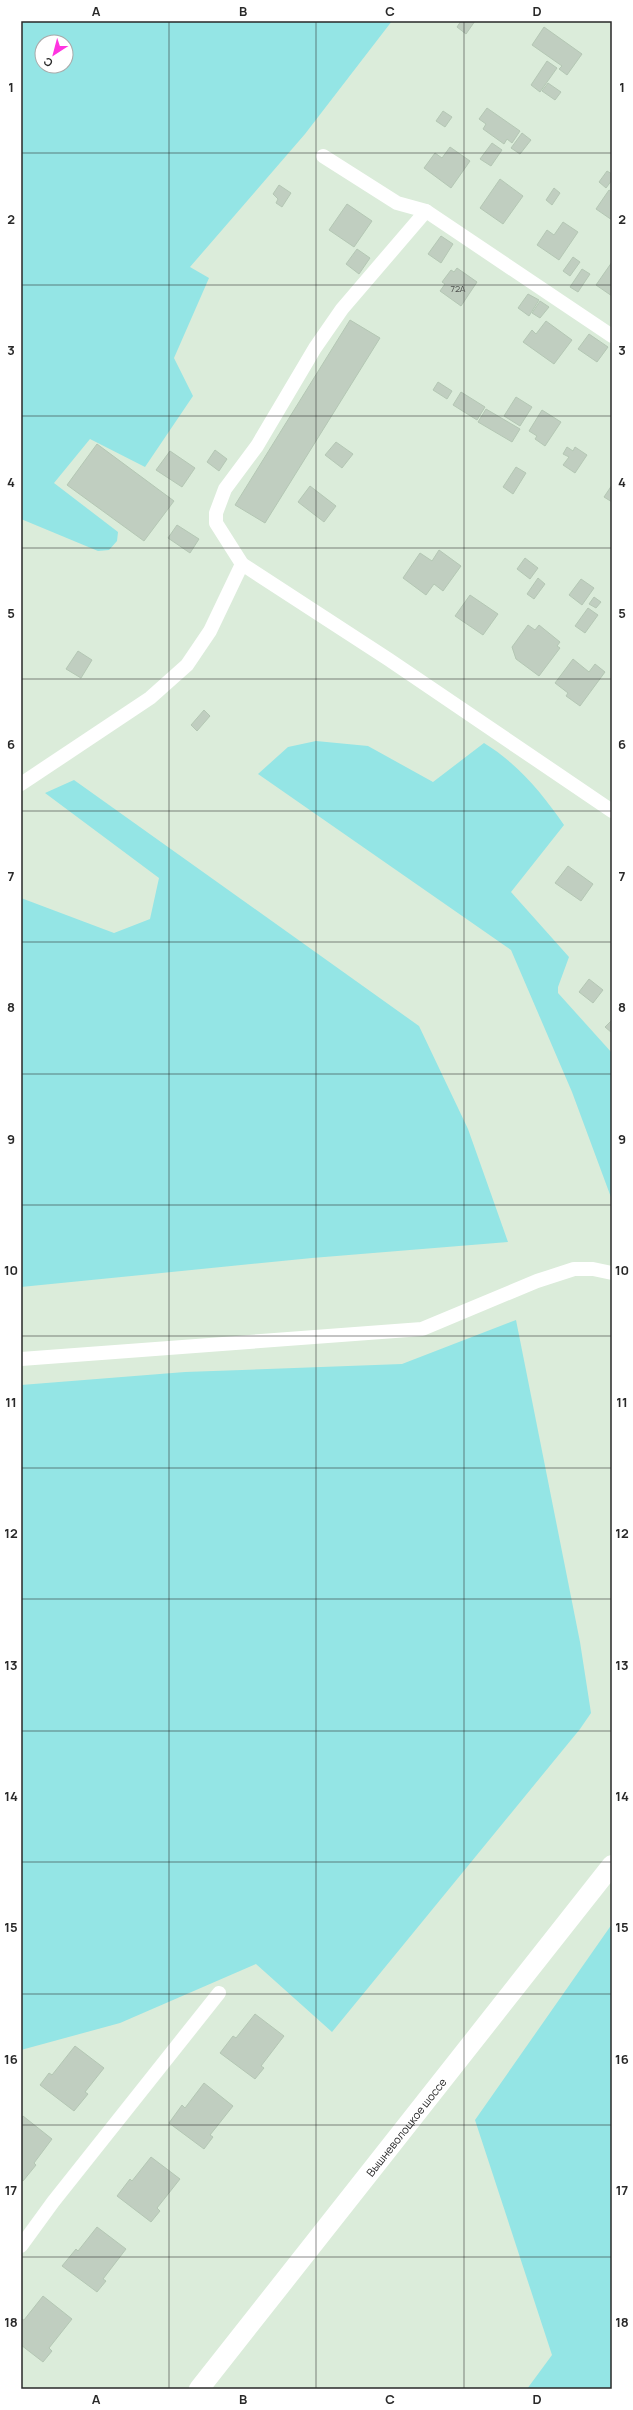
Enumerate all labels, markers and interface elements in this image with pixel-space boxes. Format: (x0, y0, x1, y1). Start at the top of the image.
text: A (92, 2, 101, 20)
text: B (239, 2, 247, 20)
text: C (385, 2, 395, 20)
text: D (532, 2, 542, 20)
north arrow (34, 34, 74, 74)
text: С (40, 54, 56, 71)
text: 1 (8, 78, 14, 96)
text: 1 (619, 78, 625, 96)
text: 2 (7, 210, 15, 228)
text: 2 (618, 210, 626, 228)
house number: 72А (450, 282, 466, 295)
text: 3 (7, 341, 15, 359)
text: 3 (618, 341, 626, 359)
text: 4 (7, 473, 15, 491)
text: 4 (618, 473, 626, 491)
text: 5 (7, 604, 15, 622)
text: 5 (618, 604, 626, 622)
text: 6 (7, 735, 15, 753)
text: 6 (618, 735, 626, 753)
text: 7 (8, 867, 15, 885)
text: 7 (619, 867, 626, 885)
text: 8 (7, 998, 15, 1016)
text: 8 (618, 998, 626, 1016)
text: 9 (7, 1130, 15, 1148)
text: 9 (618, 1130, 626, 1148)
text: 10 (4, 1261, 18, 1279)
text: 10 (615, 1261, 629, 1279)
text: 11 (5, 1393, 17, 1411)
text: 11 (616, 1393, 628, 1411)
text: 12 (4, 1524, 18, 1542)
text: 12 (615, 1524, 629, 1542)
text: 13 (4, 1656, 18, 1674)
text: 13 (615, 1656, 629, 1674)
text: 14 (4, 1787, 18, 1805)
text: 14 (615, 1787, 629, 1805)
text: 15 (4, 1918, 18, 1936)
text: 15 (615, 1918, 629, 1936)
text: 16 (4, 2050, 18, 2068)
text: 16 (615, 2050, 629, 2068)
street label: Вышневолоцкое шоссе (362, 2074, 450, 2179)
text: 17 (5, 2181, 17, 2199)
text: 17 (616, 2181, 628, 2199)
text: 18 (4, 2313, 18, 2331)
text: 18 (615, 2313, 629, 2331)
text: A (92, 2390, 101, 2408)
text: B (239, 2390, 247, 2408)
text: C (385, 2390, 395, 2408)
text: D (532, 2390, 542, 2408)

